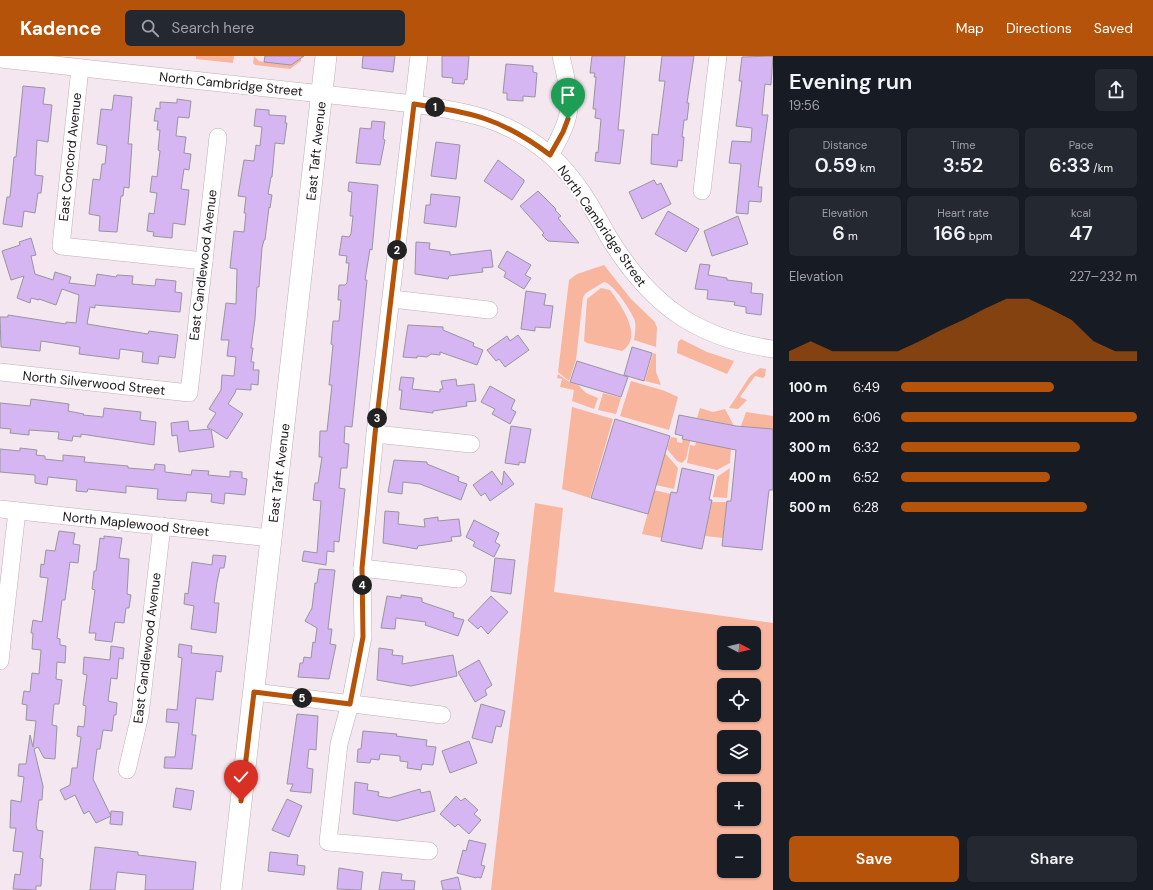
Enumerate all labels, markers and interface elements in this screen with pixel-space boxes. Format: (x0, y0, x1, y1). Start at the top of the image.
search box (125, 10, 405, 46)
text: Kadence (20, 16, 101, 41)
icon: search (139, 17, 161, 39)
text: Search here (171, 18, 254, 38)
text: Map (956, 19, 984, 37)
text: Directions (1006, 19, 1072, 37)
text: Saved (1094, 19, 1133, 37)
text: Evening run (789, 67, 912, 96)
street label: North Cambridge Street (158, 68, 304, 100)
button: share (1095, 69, 1137, 111)
pin (551, 78, 585, 119)
icon: arrive (557, 84, 579, 106)
street label: East Concord Avenue (55, 92, 85, 222)
pin: 1 (425, 97, 445, 117)
text: 19:56 (789, 97, 820, 114)
text: 1 (433, 100, 437, 114)
street label: East Taft Avenue (302, 101, 330, 201)
text: Distance (823, 138, 867, 152)
text: Time (951, 138, 975, 152)
text: Pace (1069, 138, 1093, 152)
text: 0.59 (815, 152, 857, 178)
text: 3:52 (943, 152, 983, 178)
text: 6:33 (1049, 152, 1090, 178)
text: km (857, 161, 875, 175)
text: /km (1090, 161, 1113, 175)
street label: North Cambridge Street (554, 162, 650, 290)
street label: East Candlewood Avenue (185, 188, 221, 342)
text: Elevation (822, 206, 868, 220)
text: Heart rate (937, 206, 989, 220)
text: kcal (1071, 206, 1091, 220)
text: 6 (832, 220, 845, 246)
text: 166 (934, 220, 966, 246)
text: 47 (1069, 220, 1093, 246)
text: m (845, 229, 858, 243)
text: bpm (966, 229, 992, 243)
pin: 2 (387, 240, 407, 260)
text: 2 (394, 243, 400, 257)
text: Elevation (789, 268, 843, 285)
text: 227–232 m (1069, 268, 1137, 285)
street label: North Silverwood Street (22, 367, 166, 399)
text: 100 m (789, 379, 827, 396)
text: 6:49 (853, 379, 880, 396)
pin: 3 (367, 408, 387, 428)
text: 200 m (789, 409, 830, 426)
text: 6:06 (853, 409, 881, 426)
text: 3 (374, 411, 380, 425)
street label: East Taft Avenue (264, 422, 294, 524)
text: 300 m (789, 439, 830, 456)
text: 6:32 (853, 439, 879, 456)
text: 400 m (789, 469, 831, 486)
text: 6:52 (853, 469, 879, 486)
text: 500 m (789, 499, 831, 516)
text: 6:28 (853, 499, 879, 516)
street label: North Maplewood Street (62, 508, 210, 540)
street label: East Candlewood Avenue (129, 571, 165, 725)
pin: 4 (352, 575, 372, 595)
text: 4 (358, 578, 366, 592)
north arrow (717, 626, 761, 670)
map controls (717, 626, 761, 878)
button: locate (717, 678, 761, 722)
pin: 5 (292, 688, 312, 708)
text: 5 (299, 691, 305, 705)
button: layers (717, 730, 761, 774)
pin (224, 760, 258, 801)
icon: check (230, 766, 252, 788)
button: + (717, 782, 761, 826)
button: − (717, 834, 761, 878)
button: Save (789, 836, 959, 882)
button: Share (967, 836, 1137, 882)

